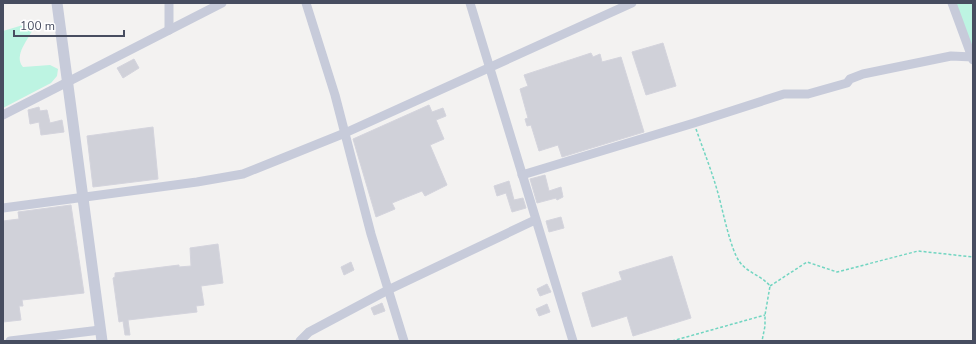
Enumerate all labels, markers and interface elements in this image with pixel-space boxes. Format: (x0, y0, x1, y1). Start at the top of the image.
scale bar (14, 12, 124, 38)
text: 100 m (20, 18, 55, 34)

